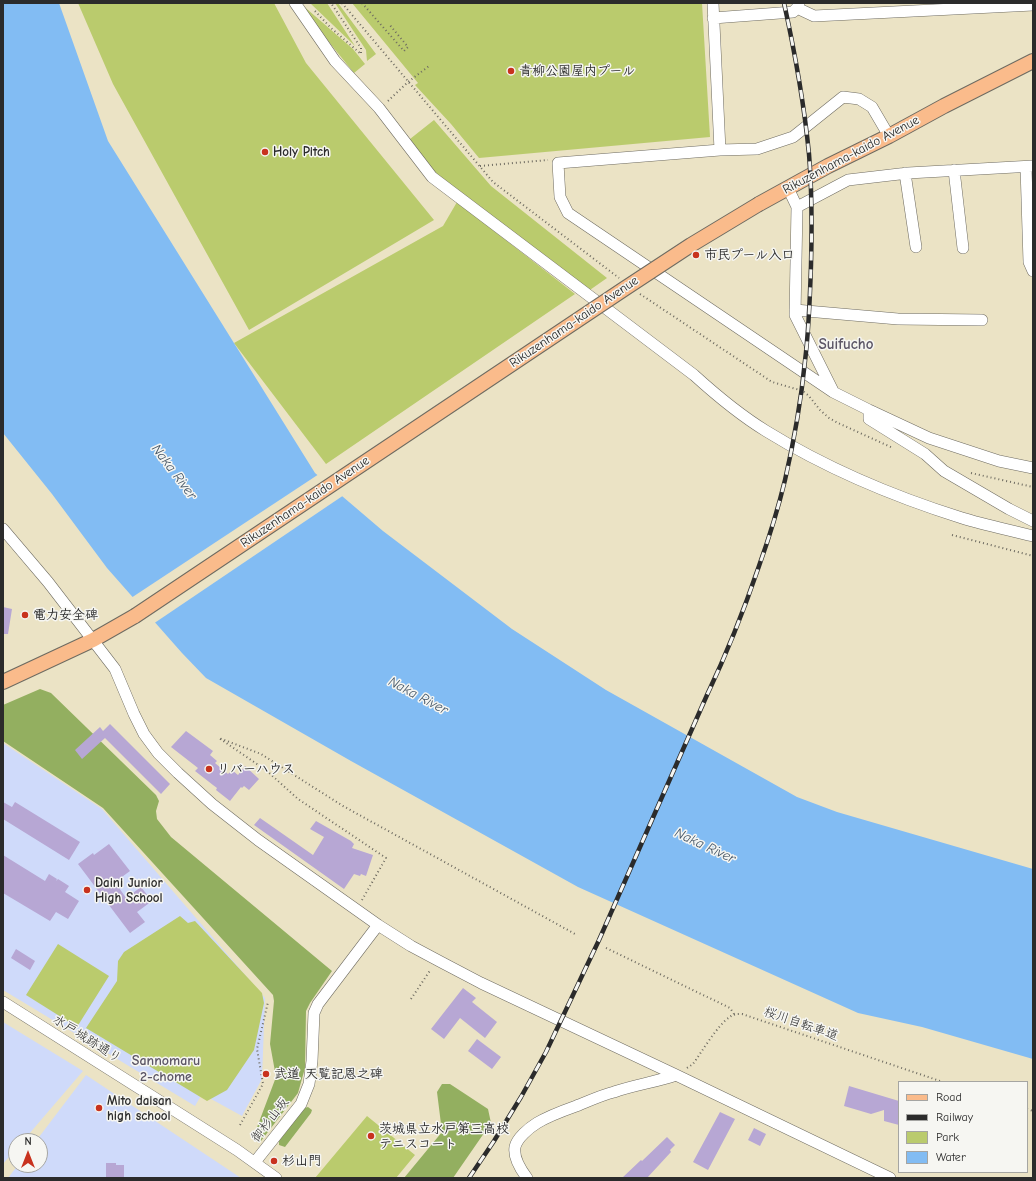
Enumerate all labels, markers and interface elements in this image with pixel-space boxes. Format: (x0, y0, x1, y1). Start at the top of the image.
place label: 青柳公園屋内プール (519, 63, 635, 79)
marker: 青柳公園屋内プール (506, 66, 516, 76)
street label: Rikuzenhama-kaido Avenue (780, 112, 922, 198)
place label: Holy Pitch (273, 144, 330, 160)
marker: Holy Pitch (260, 147, 270, 157)
place label: 市民プール入口 (704, 247, 794, 263)
marker: 市民プール入口 (691, 250, 701, 260)
street label: Rikuzenhama-kaido Avenue (506, 273, 642, 371)
district label: Suifucho (819, 336, 873, 354)
water label: Naka River (148, 441, 200, 503)
street label: Rikuzenhama-kaido Avenue (237, 453, 373, 551)
place label: 電力安全碑 (33, 607, 98, 623)
marker: 電力安全碑 (20, 610, 30, 620)
water label: Naka River (385, 673, 451, 719)
place label: リバーハウス (217, 761, 295, 777)
marker: リバーハウス (204, 764, 214, 774)
water label: Naka River (672, 825, 738, 867)
place label: Daini Junior High School (95, 875, 163, 906)
marker: Daini Junior High School (82, 885, 92, 895)
street label: 桜川自転車道 (762, 1004, 840, 1044)
street label: 水戸城跡通り (50, 1012, 124, 1066)
district label: Sannomaru 2-chome (132, 1053, 200, 1086)
place label: 武道 天覧記恩之碑 (274, 1066, 383, 1082)
marker: 武道 天覧記恩之碑 (261, 1069, 271, 1079)
legend (898, 1081, 1028, 1173)
text: Road (936, 1090, 962, 1104)
place label: Mito daisan high school (107, 1093, 172, 1124)
street label: 御杉山坂 (248, 1095, 292, 1145)
marker: Mito daisan high school (94, 1103, 104, 1113)
text: Railway (936, 1110, 973, 1124)
place label: 茨城県立水戸第三高校 テニスコート (379, 1121, 509, 1152)
text: Park (936, 1130, 959, 1144)
marker: 茨城県立水戸第三高校 テニスコート (366, 1131, 376, 1141)
north arrow (8, 1133, 48, 1173)
text: N (24, 1135, 32, 1148)
text: Water (936, 1150, 966, 1164)
place label: 杉山門 (282, 1153, 321, 1169)
marker: 杉山門 (269, 1156, 279, 1166)

